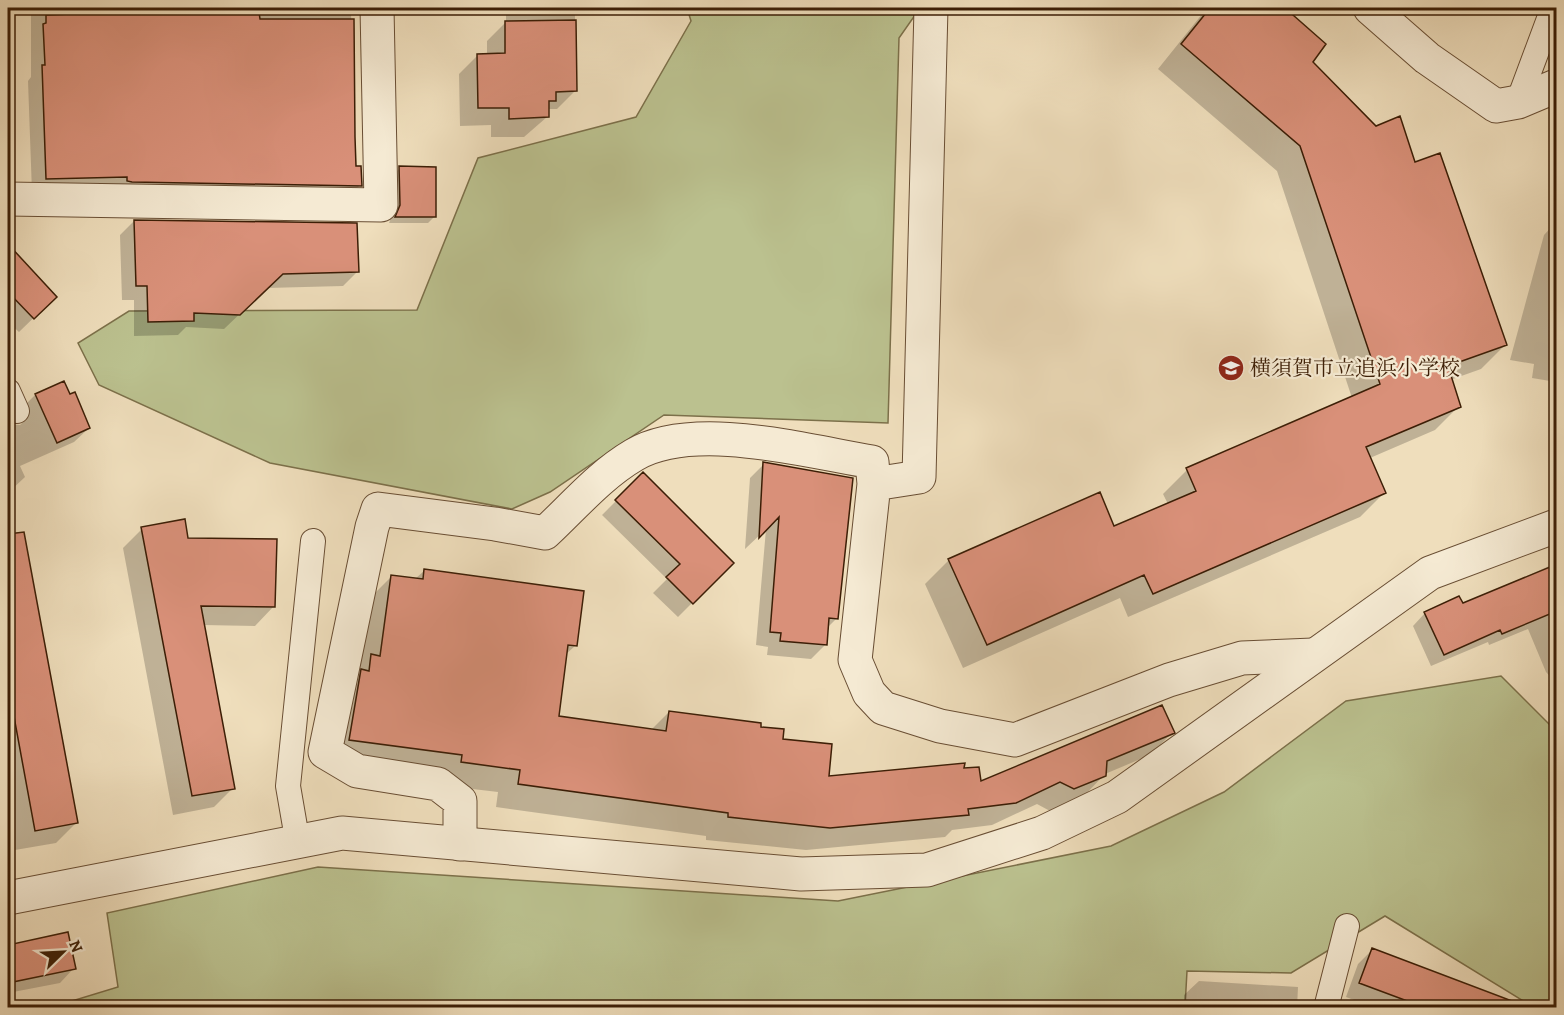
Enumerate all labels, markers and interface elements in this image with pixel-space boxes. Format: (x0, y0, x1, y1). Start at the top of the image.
school or university icon: 横須賀市立追浜小学校 (1216, 353, 1246, 383)
place label: 横須賀市立追浜小学校 (1250, 354, 1460, 382)
north arrow (33, 922, 93, 982)
text: N (63, 937, 88, 956)

